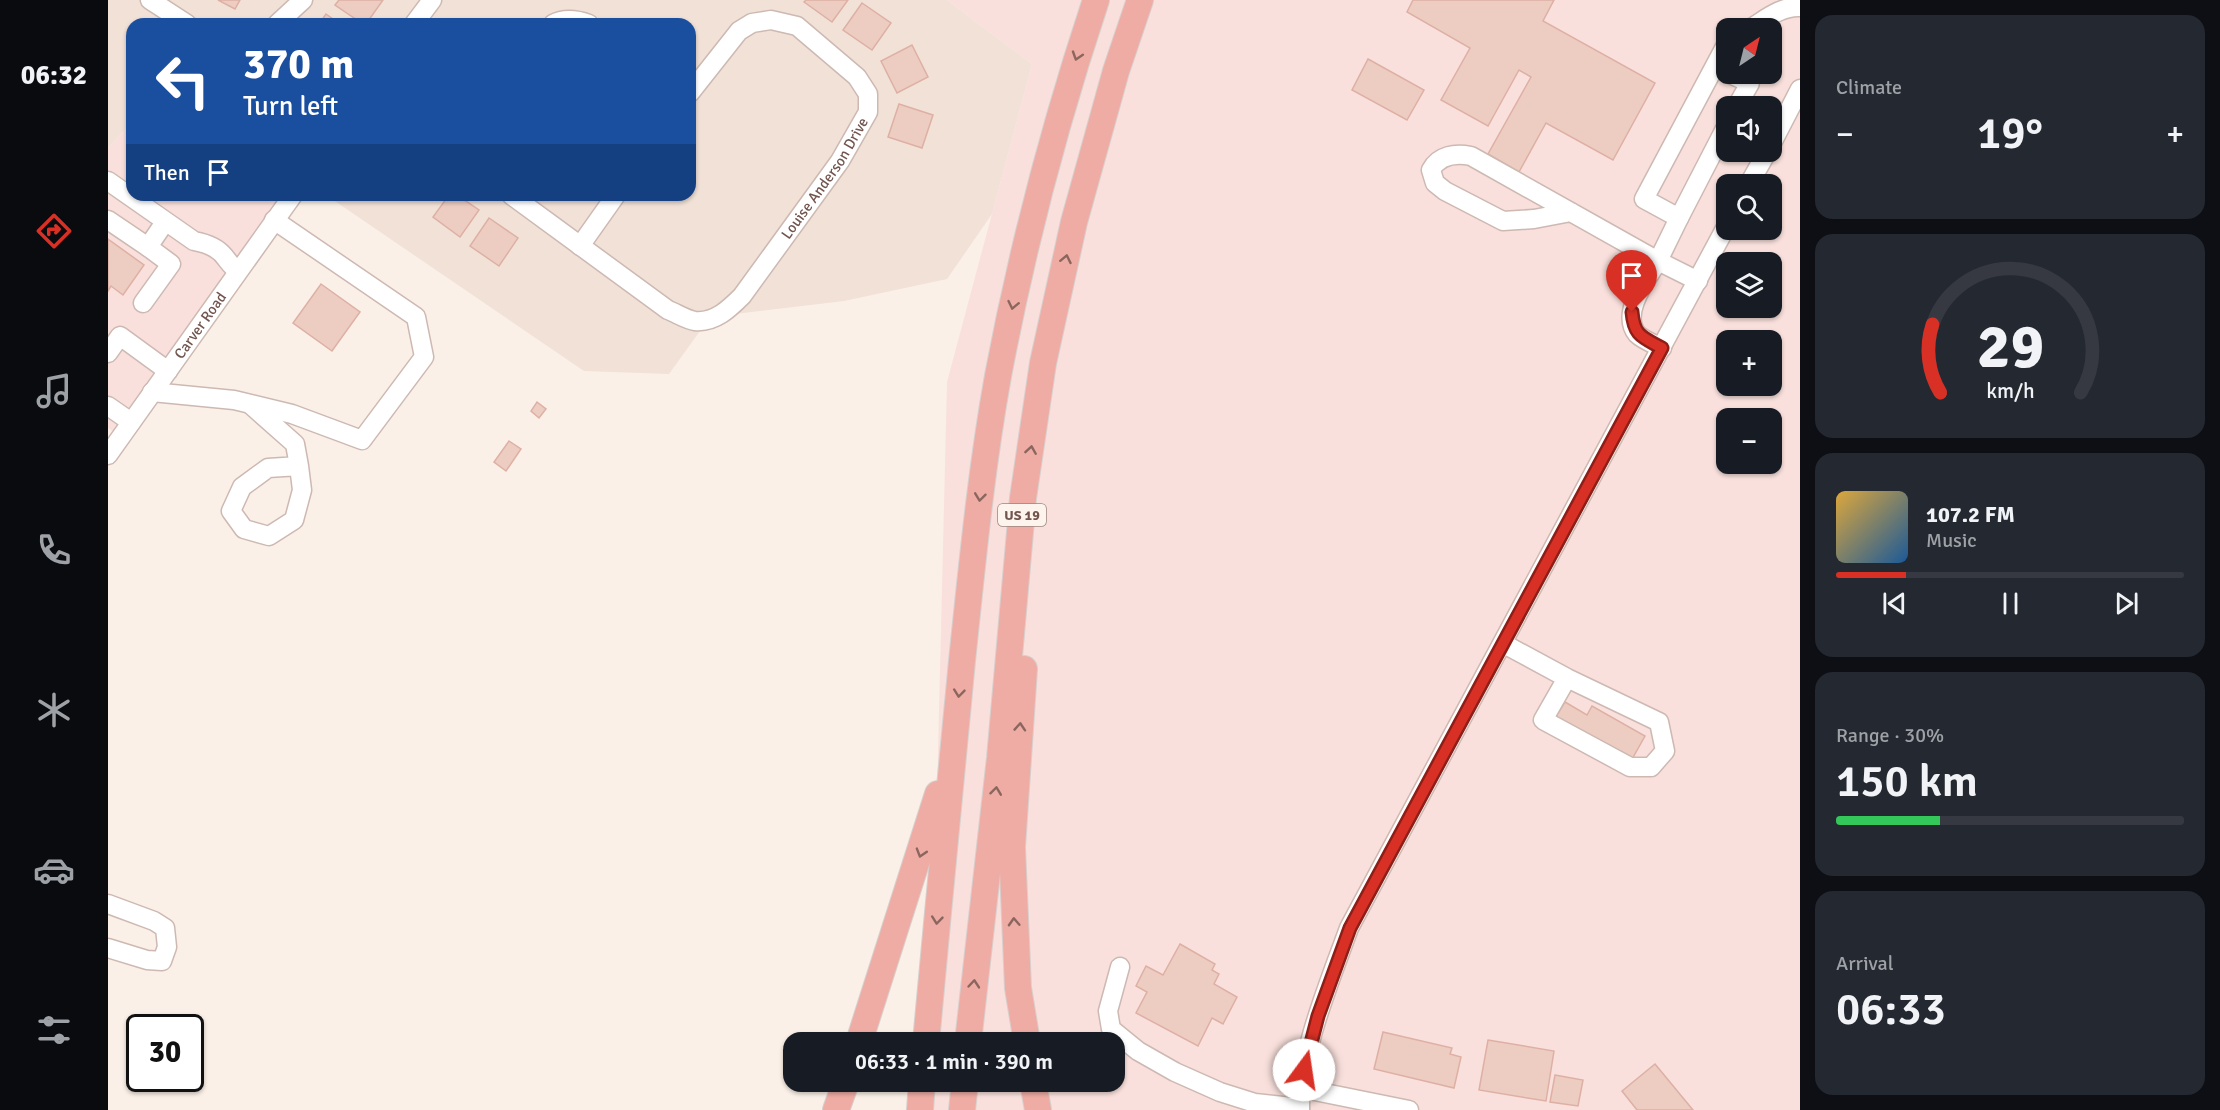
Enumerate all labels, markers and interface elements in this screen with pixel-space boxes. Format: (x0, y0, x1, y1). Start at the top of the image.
north arrow (1716, 18, 1782, 84)
map controls (1716, 18, 1782, 474)
text: 370 m (243, 39, 354, 90)
icon: left (144, 42, 222, 120)
one-way arrow (1072, 50, 1085, 61)
text: 06:32 (21, 59, 87, 92)
text: Climate (1836, 75, 1902, 100)
text: Turn left (243, 90, 338, 123)
button: sound (1716, 96, 1782, 162)
text: 19° (1977, 106, 2043, 161)
street label: Louise Anderson Drive (777, 114, 872, 242)
text: − (1836, 114, 1854, 155)
text: + (2166, 114, 2184, 155)
icon: arrive (202, 156, 235, 189)
text: Then (144, 159, 190, 186)
button: search (1716, 174, 1782, 240)
icon: directions (33, 210, 75, 252)
pin (1606, 250, 1657, 312)
button: layers (1716, 252, 1782, 318)
one-way arrow (1059, 254, 1072, 264)
icon: arrive (1615, 259, 1648, 292)
street label: Carver Road (170, 289, 230, 362)
one-way arrow (1007, 300, 1020, 310)
text: 29 (1976, 308, 2044, 385)
button: + (1716, 330, 1782, 396)
icon: music (33, 370, 75, 412)
text: km/h (1986, 378, 2034, 404)
button: − (1716, 408, 1782, 474)
one-way arrow (1024, 446, 1036, 455)
one-way arrow (975, 493, 987, 502)
text: 107.2 FM (1926, 501, 2015, 528)
road number: US 19 (998, 504, 1046, 526)
text: Music (1926, 528, 1977, 553)
icon: phone (33, 529, 75, 571)
icon: previous (1878, 587, 1911, 620)
icon: pause (1994, 587, 2027, 620)
icon: next (2110, 587, 2143, 620)
one-way arrow (953, 688, 966, 697)
icon: climate (33, 689, 75, 731)
one-way arrow (1013, 723, 1026, 732)
text: Range · 30% (1836, 723, 1944, 748)
text: 150 km (1836, 754, 1978, 809)
one-way arrow (989, 786, 1002, 795)
one-way arrow (916, 847, 928, 858)
icon: car (33, 849, 75, 891)
one-way arrow (931, 915, 944, 924)
one-way arrow (1008, 917, 1021, 926)
text: Arrival (1836, 951, 1894, 976)
one-way arrow (967, 980, 980, 989)
text: 06:33 (1836, 982, 1946, 1037)
icon: filters (33, 1009, 75, 1051)
speed limit sign: 30 (126, 1014, 204, 1092)
position arrow (1272, 1038, 1336, 1102)
text: 06:33 · 1 min · 390 m (855, 1048, 1053, 1075)

